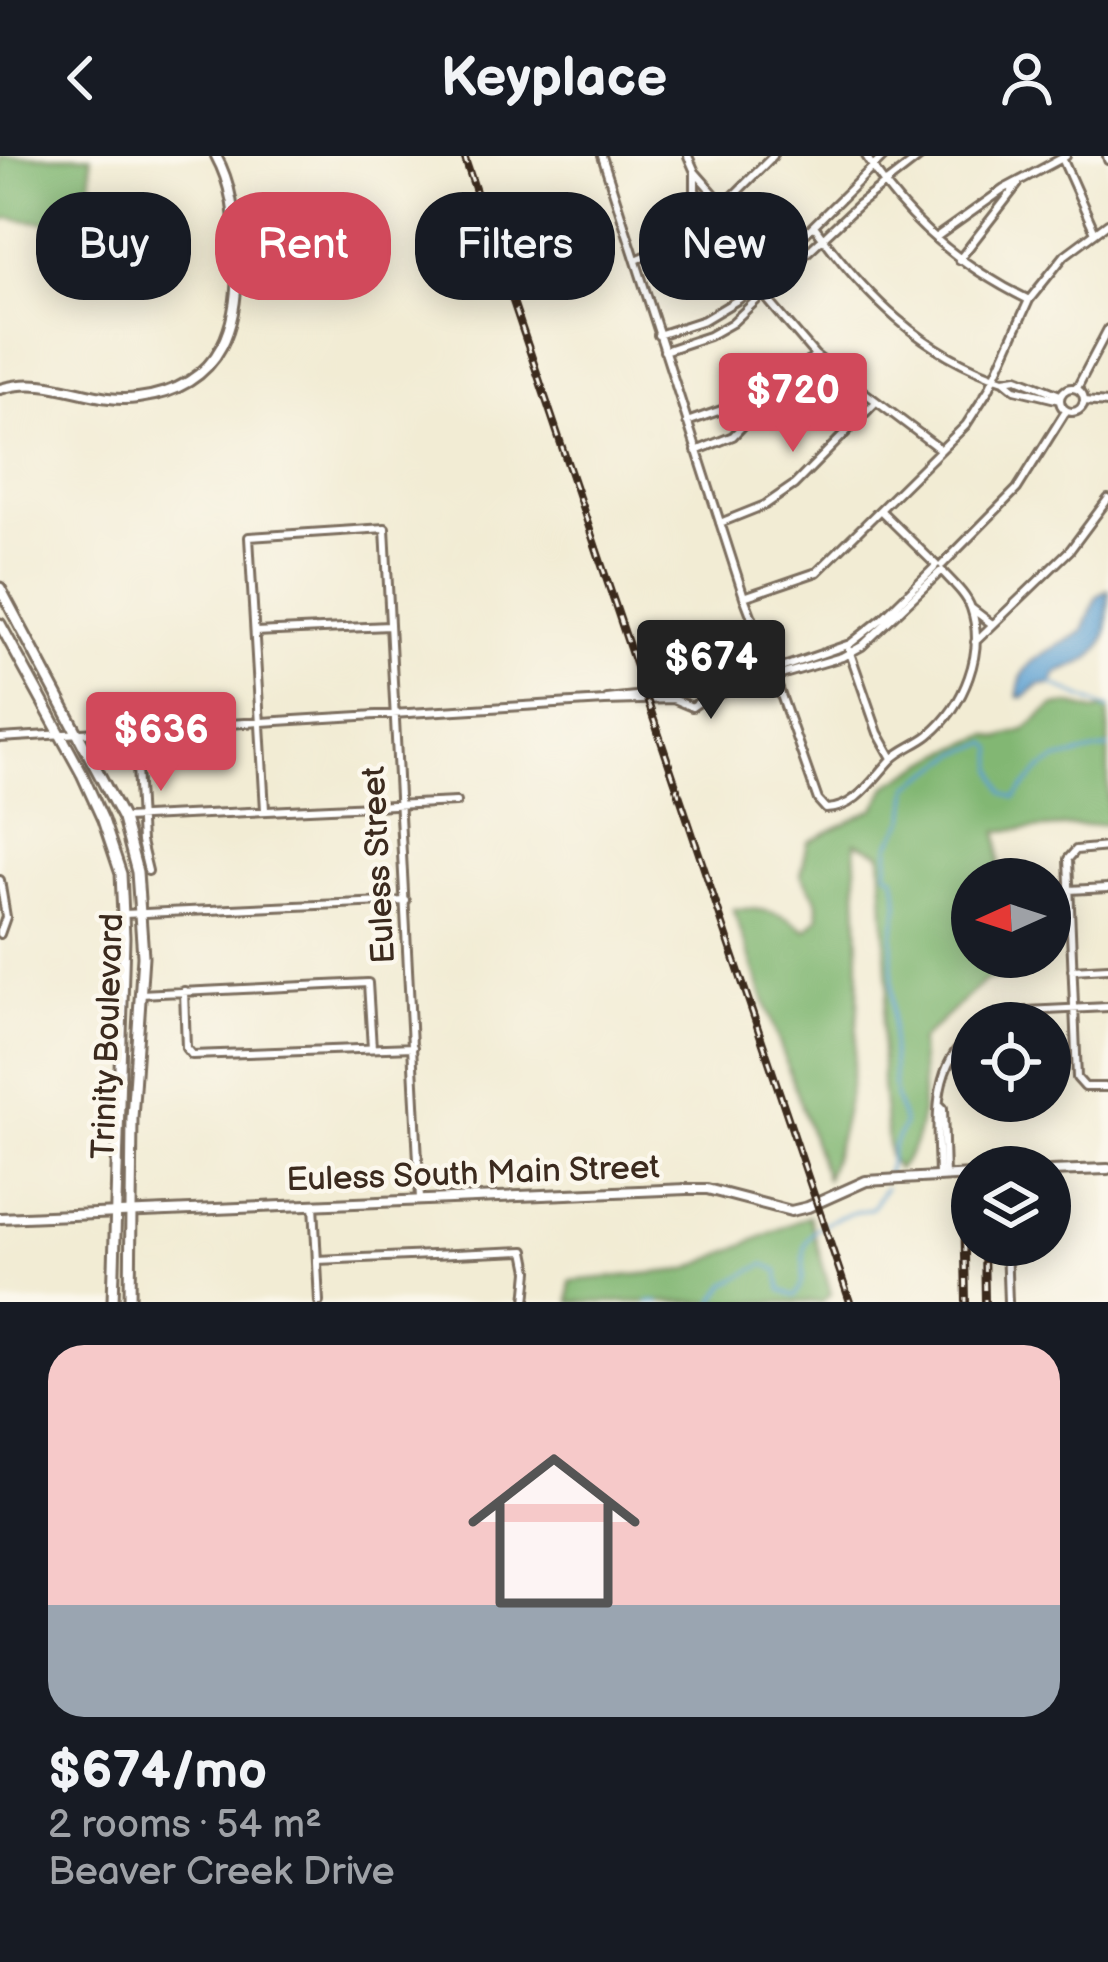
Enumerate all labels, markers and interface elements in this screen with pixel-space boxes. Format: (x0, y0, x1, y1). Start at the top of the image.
icon: back (48, 45, 114, 111)
icon: person (994, 45, 1060, 111)
text: Keyplace (441, 46, 667, 111)
chip: Buy (36, 192, 191, 300)
chip: Rent (215, 192, 391, 300)
chip: Filters (415, 192, 615, 300)
chip: New (639, 192, 808, 300)
pin: $720 (722, 353, 864, 455)
text: $720 (746, 368, 840, 415)
pin: $674 (640, 620, 782, 722)
text: $674 (664, 635, 758, 682)
pin: $636 (90, 692, 232, 794)
text: $636 (113, 707, 209, 754)
street label: Euless Street (354, 765, 404, 965)
north arrow (951, 858, 1071, 978)
map controls (951, 858, 1071, 1266)
street label: Trinity Boulevard (84, 912, 132, 1160)
button: locate (951, 1002, 1071, 1122)
button: layers (951, 1146, 1071, 1266)
street label: Euless South Main Street (286, 1147, 660, 1201)
icon: home (446, 1423, 662, 1639)
text: $674/mo (48, 1741, 267, 1802)
text: 2 rooms · 54 m² (48, 1802, 322, 1849)
text: Beaver Creek Drive (48, 1849, 395, 1896)

